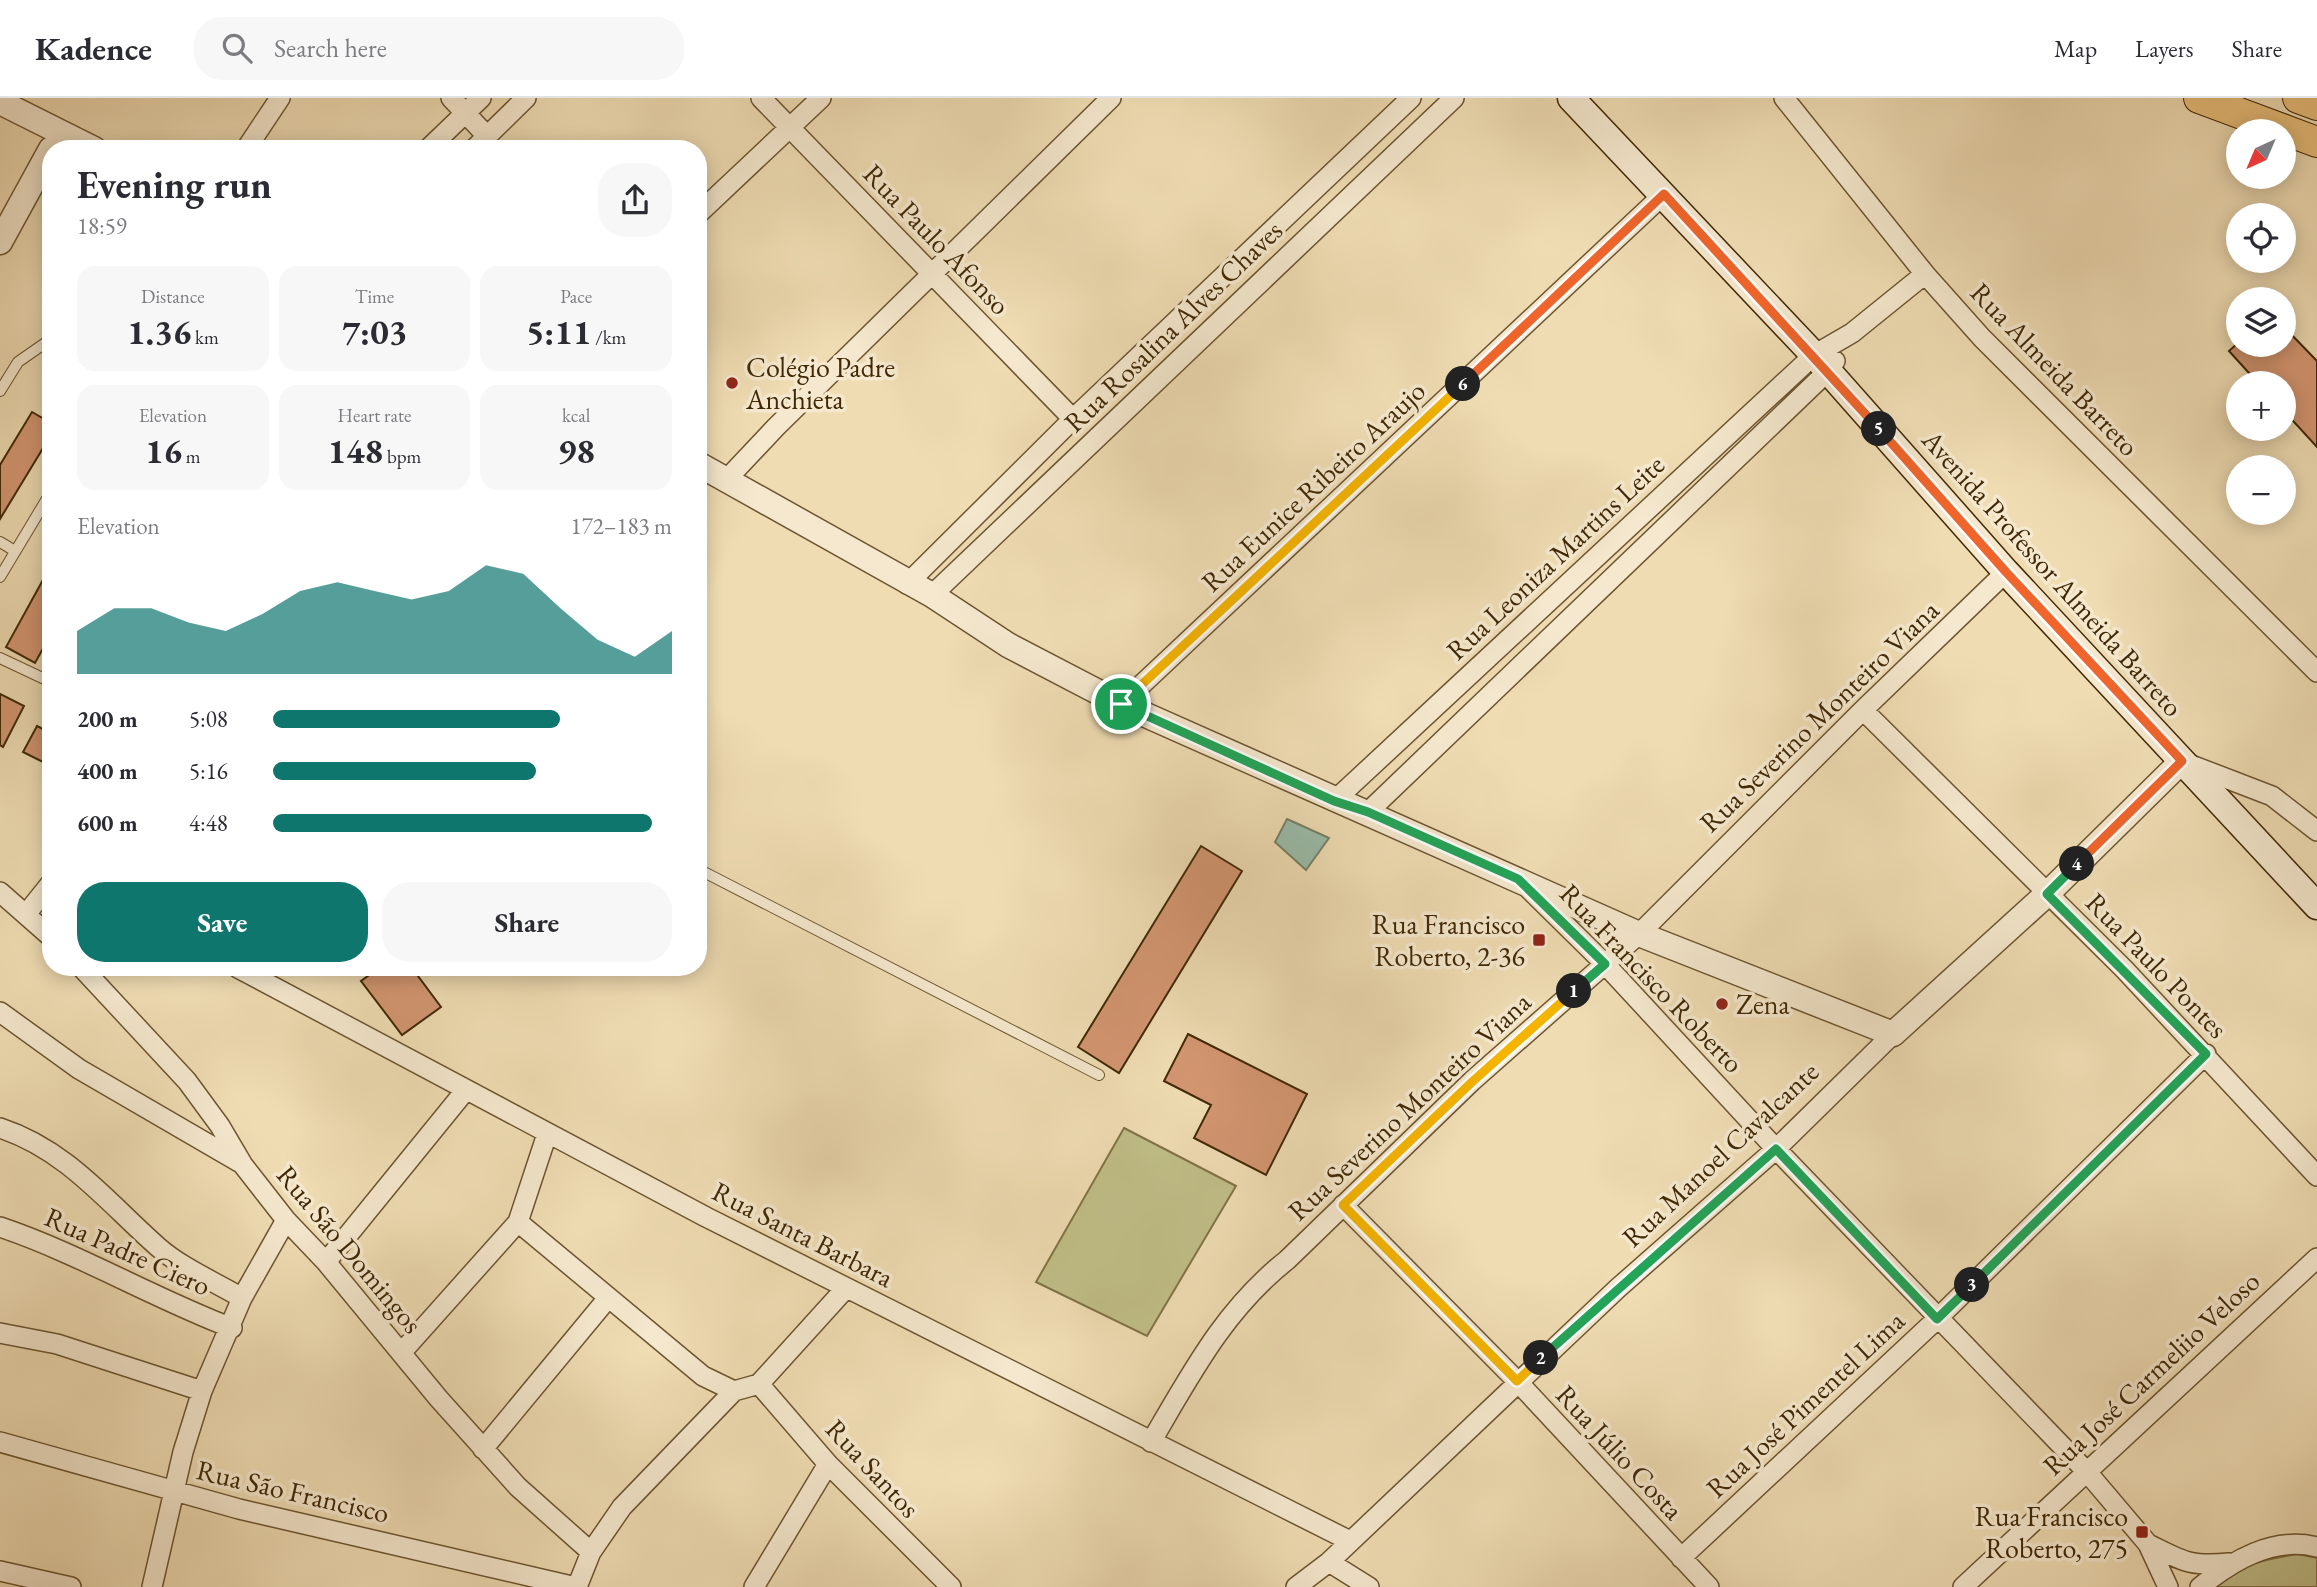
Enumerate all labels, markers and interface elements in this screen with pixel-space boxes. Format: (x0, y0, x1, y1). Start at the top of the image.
search box (194, 17, 684, 80)
text: Kadence (35, 27, 152, 70)
icon: search (218, 29, 256, 67)
text: Search here (274, 31, 387, 65)
text: Map (2054, 33, 2097, 64)
text: Layers (2135, 33, 2194, 64)
text: Share (2232, 33, 2282, 64)
north arrow (2226, 119, 2296, 189)
map controls (2226, 119, 2296, 525)
street label: Rua Paulo Afonso (856, 156, 1018, 322)
text: Evening run (77, 160, 272, 209)
button: share (598, 163, 672, 237)
button: locate (2226, 203, 2296, 273)
text: 18:59 (77, 211, 127, 241)
street label: Rua Rosalina Alves Chaves (1056, 212, 1290, 440)
street label: Rua Almeida Barreto (1963, 274, 2147, 464)
text: Distance (141, 284, 205, 309)
text: Time (355, 284, 394, 309)
text: Pace (560, 284, 592, 309)
button: layers (2226, 287, 2296, 357)
text: 1.36 (127, 309, 191, 354)
text: 7:03 (342, 309, 407, 354)
text: 5:11 (526, 309, 591, 354)
text: km (191, 325, 219, 350)
text: /km (591, 325, 626, 350)
place label: Colégio Padre Anchieta (745, 349, 895, 417)
pin: 6 (1446, 366, 1480, 402)
text: 6 (1457, 371, 1468, 396)
button: + (2226, 371, 2296, 441)
street label: Rua Eunice Ribeiro Araujo (1193, 373, 1433, 599)
marker: Colégio Padre Anchieta (724, 375, 740, 391)
text: Elevation (139, 403, 207, 428)
text: Heart rate (338, 403, 411, 428)
text: kcal (562, 403, 590, 428)
pin: 5 (1862, 412, 1896, 446)
text: 5 (1873, 416, 1884, 441)
street label: Avenida Professor Almeida Barreto (1914, 421, 2191, 724)
text: 16 (145, 428, 182, 473)
text: 148 (328, 428, 383, 473)
text: 98 (558, 428, 595, 473)
text: m (182, 444, 201, 469)
text: bpm (383, 444, 421, 469)
street label: Rua Leoniza Martins Leite (1438, 446, 1672, 667)
button: − (2226, 455, 2296, 525)
text: Elevation (77, 511, 160, 541)
text: 172–183 m (571, 511, 672, 541)
street label: Rua Severino Monteiro Viana (1692, 592, 1947, 840)
pin (1091, 674, 1151, 734)
icon: arrive (1102, 685, 1140, 723)
text: 200 m (77, 704, 138, 734)
text: 5:08 (189, 704, 228, 734)
text: 400 m (77, 756, 138, 786)
text: 5:16 (189, 756, 228, 786)
text: 600 m (77, 808, 138, 838)
text: 4:48 (189, 808, 228, 838)
pin: 4 (2060, 846, 2094, 882)
text: 4 (2071, 851, 2082, 876)
street label: Rua Francisco Roberto (1552, 876, 1752, 1080)
button: Save (77, 882, 368, 962)
button: Share (382, 882, 672, 962)
street label: Rua Paulo Pontes (2078, 884, 2236, 1046)
place label: Rua Francisco Roberto, 2-36 (1372, 906, 1525, 974)
marker: Rua Francisco Roberto, 2-36 (1531, 932, 1547, 948)
pin: 1 (1556, 974, 1592, 1008)
text: 1 (1568, 978, 1579, 1003)
street label: Rua Severino Monteiro Viana (1280, 983, 1539, 1228)
place label: Zena (1736, 986, 1791, 1022)
marker: Zena (1714, 996, 1730, 1012)
street label: Rua Manoel Cavalcante (1614, 1053, 1826, 1254)
street label: Rua São Domingos (269, 1158, 431, 1340)
street label: Rua Santa Barbara (706, 1173, 900, 1295)
street label: Rua Padre Ciero (40, 1198, 216, 1304)
street label: Rua José Carmeliio Veloso (2035, 1263, 2267, 1483)
pin: 3 (1954, 1268, 1990, 1302)
text: 3 (1966, 1272, 1977, 1297)
street label: Rua José Pimentel Lima (1698, 1302, 1912, 1505)
pin: 2 (1524, 1340, 1558, 1376)
text: 2 (1535, 1345, 1546, 1370)
street label: Rua Júlio Costa (1548, 1377, 1692, 1528)
street label: Rua Santos (818, 1411, 928, 1525)
street label: Rua São Francisco (193, 1451, 393, 1531)
place label: Rua Francisco Roberto, 275 (1975, 1498, 2128, 1566)
marker: Rua Francisco Roberto, 275 (2134, 1524, 2150, 1540)

